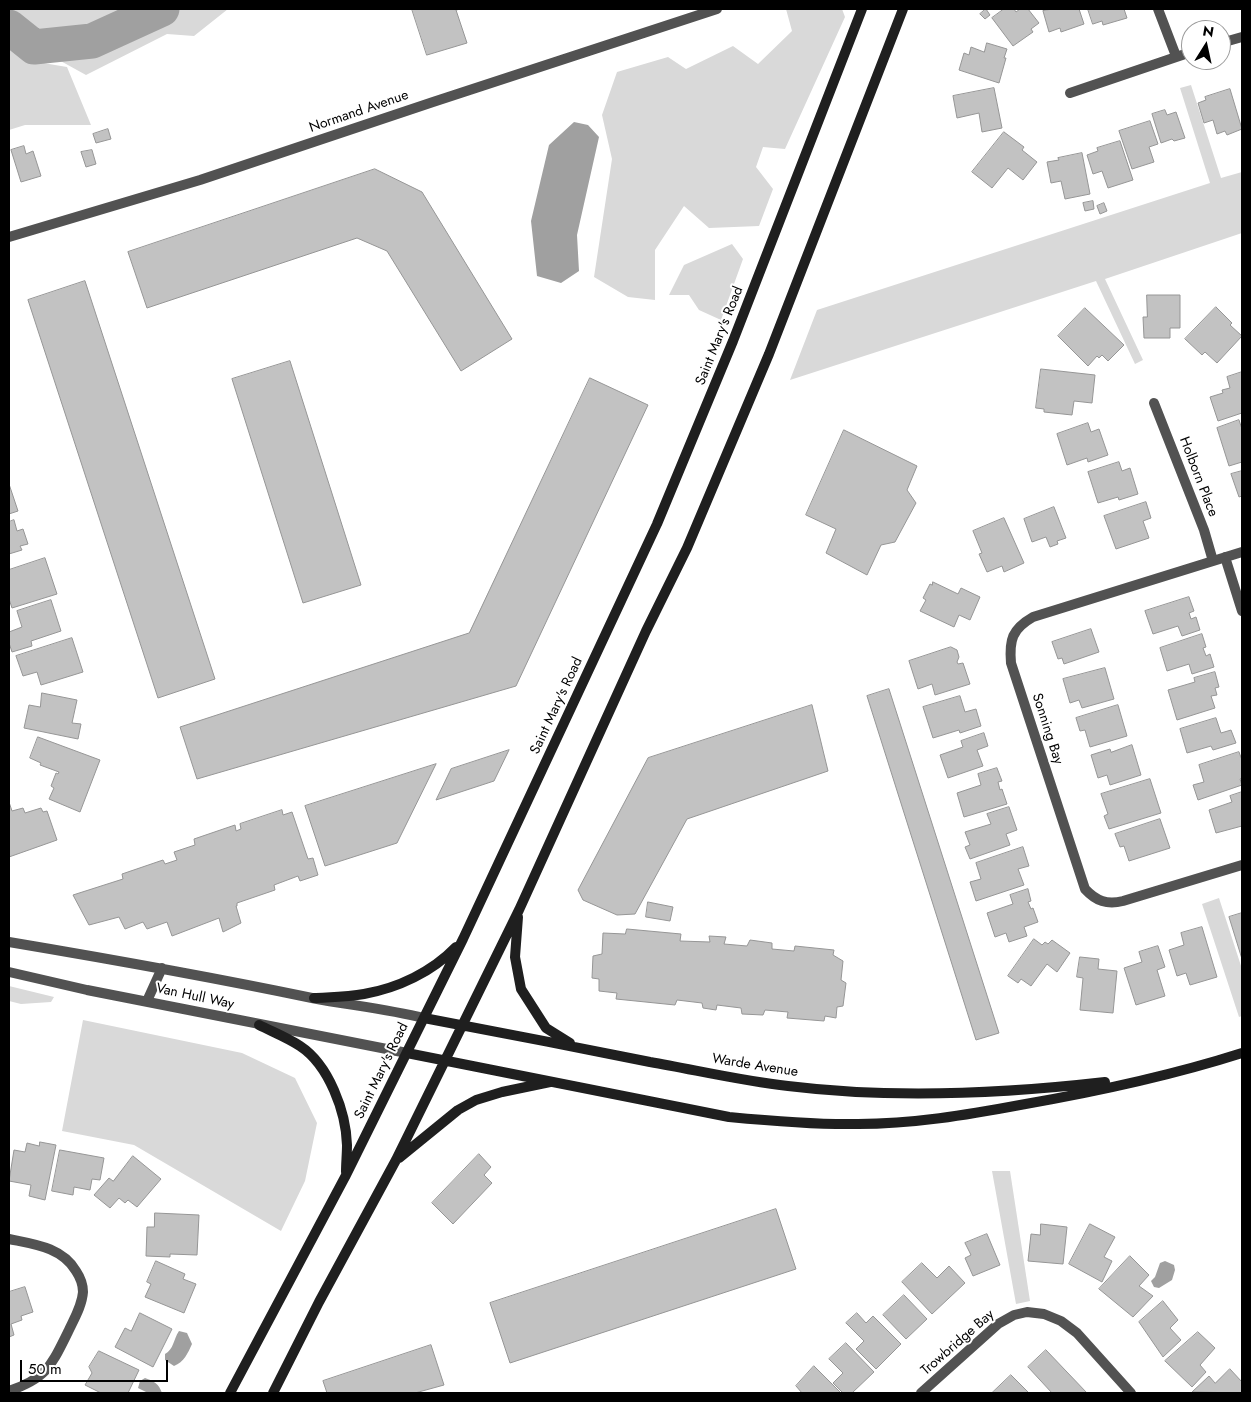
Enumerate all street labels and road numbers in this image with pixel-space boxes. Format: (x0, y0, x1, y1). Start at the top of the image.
street label: Normand Avenue (307, 87, 411, 137)
street label: Saint Mary's Road (693, 284, 747, 388)
street label: Holborn Place (1175, 435, 1221, 519)
street label: Saint Mary's Road (527, 655, 587, 757)
street label: Sonning Bay (1028, 691, 1066, 767)
street label: Van Hull Way (154, 981, 236, 1013)
street label: Saint Mary's Road (351, 1020, 413, 1122)
street label: Warde Avenue (711, 1051, 799, 1081)
street label: Trowbridge Bay (918, 1307, 998, 1379)

